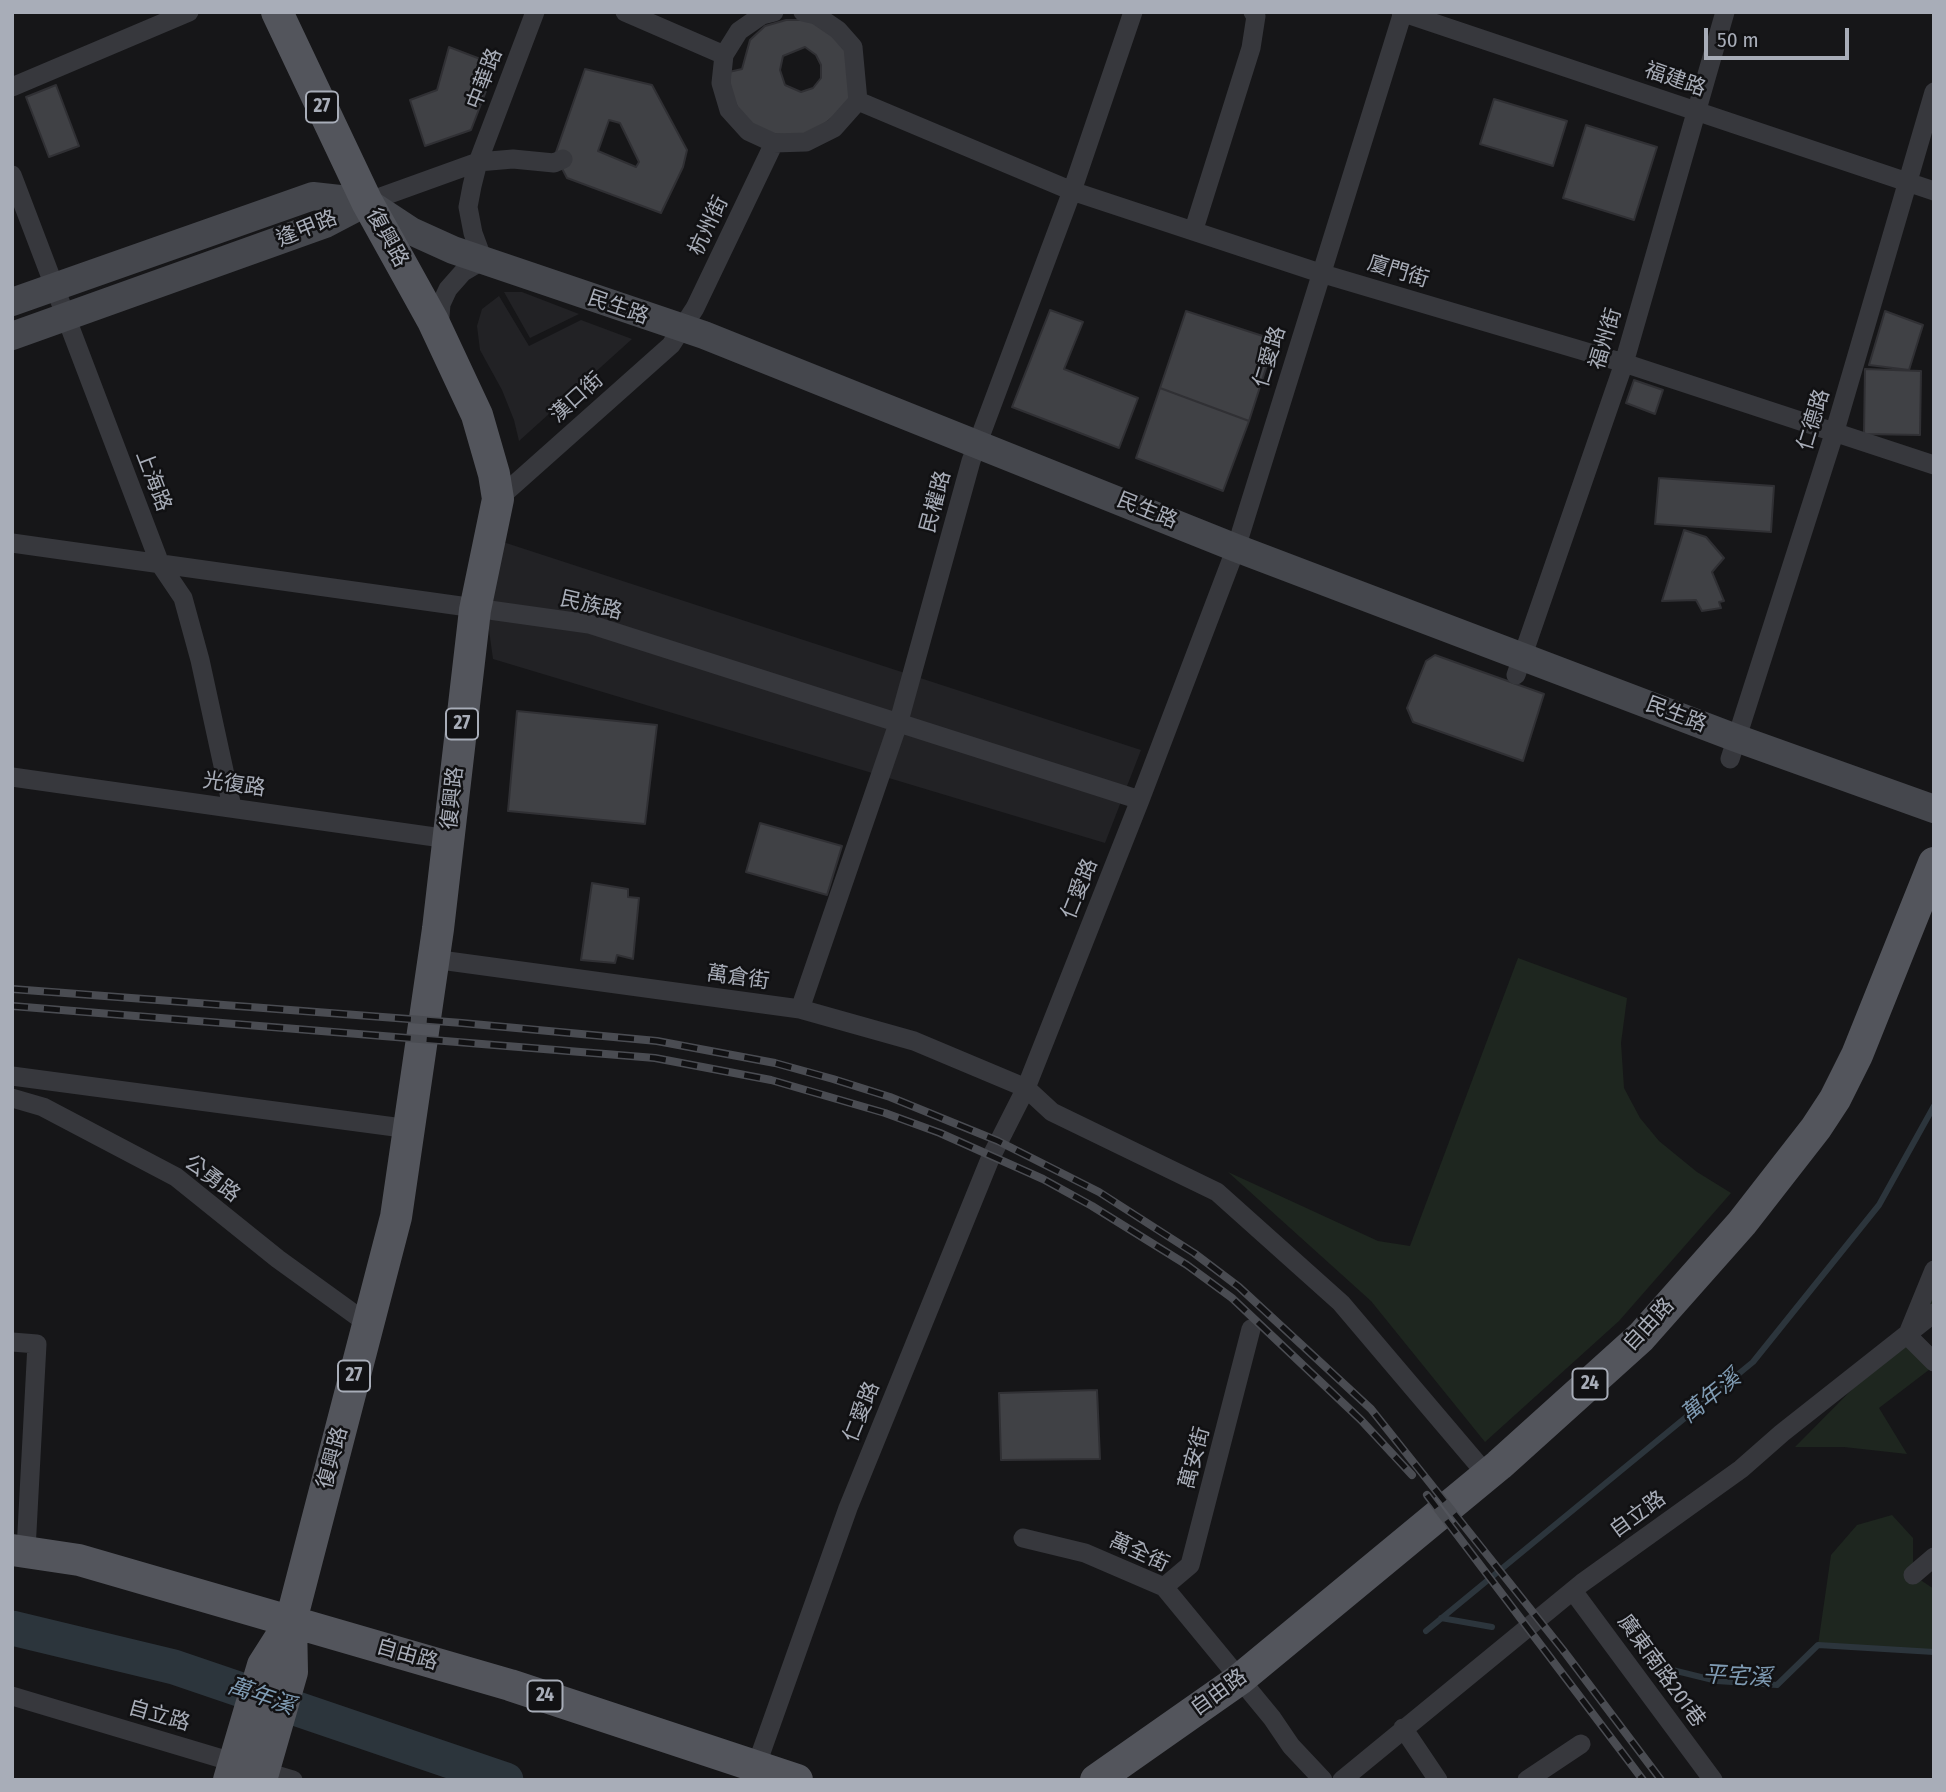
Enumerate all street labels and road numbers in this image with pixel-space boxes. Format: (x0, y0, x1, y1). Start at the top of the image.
street label: 中華路 (462, 45, 508, 113)
street label: 福建路 (1641, 58, 1709, 102)
road number: 27 (306, 92, 338, 122)
street label: 杭州街 (684, 192, 734, 260)
street label: 復興路 (361, 204, 413, 272)
street label: 逢甲路 (273, 206, 341, 252)
street label: 廈門街 (1364, 251, 1432, 293)
street label: 民生路 (584, 286, 652, 330)
street label: 福州街 (1585, 305, 1627, 373)
street label: 仁愛路 (1249, 323, 1291, 391)
street label: 漢口街 (545, 368, 609, 428)
street label: 仁德路 (1793, 386, 1835, 454)
street label: 上海路 (130, 447, 176, 515)
street label: 民權路 (916, 468, 956, 536)
street label: 民生路 (1113, 488, 1181, 534)
street label: 民族路 (557, 587, 625, 625)
street label: 民生路 (1642, 692, 1710, 738)
road number: 27 (446, 708, 478, 740)
street label: 復興路 (437, 765, 469, 831)
street label: 光復路 (201, 768, 267, 802)
street label: 仁愛路 (1057, 855, 1103, 923)
street label: 萬倉街 (705, 961, 771, 995)
street label: 公勇路 (179, 1150, 245, 1208)
street label: 自由路 (1618, 1293, 1680, 1357)
road number: 27 (338, 1360, 370, 1392)
road number: 24 (1572, 1368, 1608, 1400)
street label: 仁愛路 (839, 1378, 885, 1446)
street label: 復興路 (313, 1424, 353, 1492)
street label: 萬安街 (1175, 1424, 1215, 1492)
street label: 自立路 (1605, 1486, 1671, 1544)
street label: 萬全街 (1105, 1528, 1173, 1578)
street label: 廣東南路201巷 (1612, 1610, 1710, 1732)
street label: 自由路 (373, 1634, 441, 1676)
street label: 自由路 (1186, 1664, 1252, 1722)
road number: 24 (528, 1680, 562, 1712)
street label: 自立路 (125, 1695, 193, 1737)

